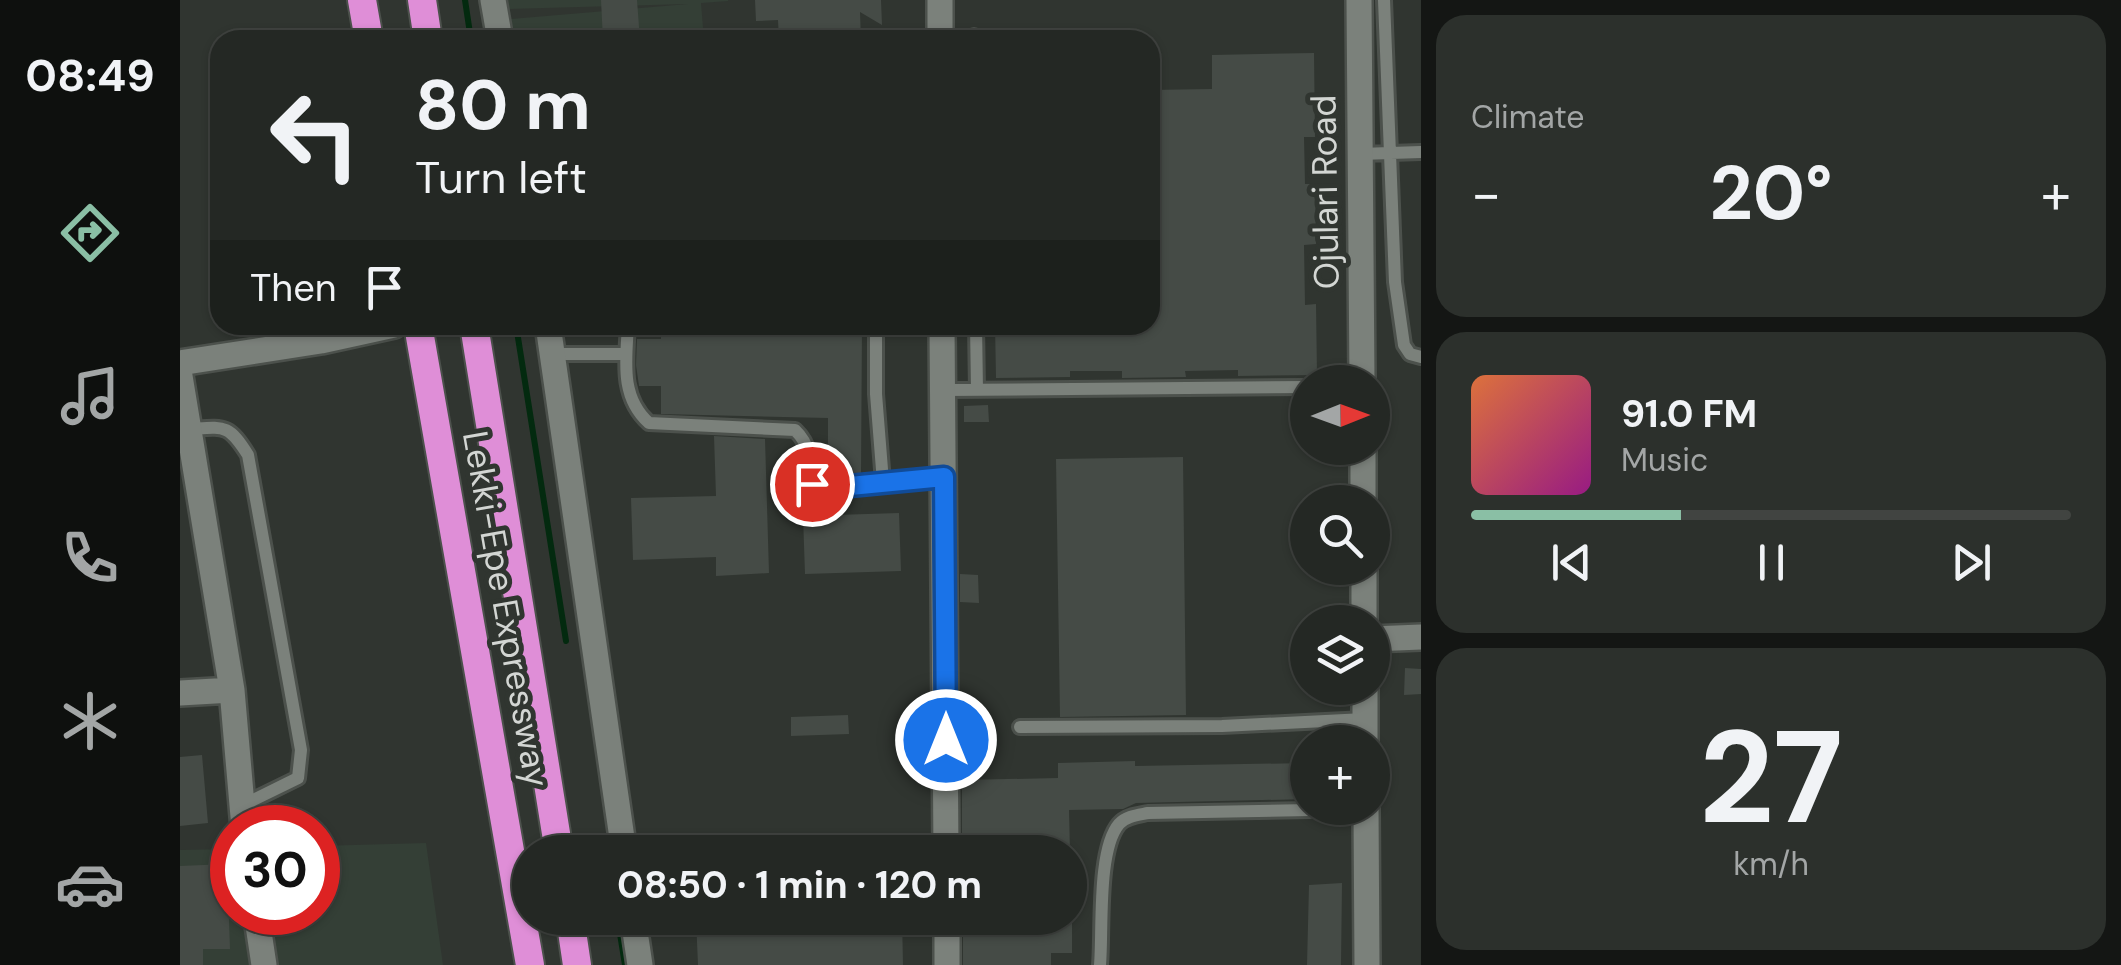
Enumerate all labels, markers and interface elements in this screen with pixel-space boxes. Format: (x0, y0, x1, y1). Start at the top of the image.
text: 08:49 (25, 46, 155, 105)
text: 80 m (415, 60, 591, 151)
icon: left (250, 70, 380, 200)
street label: Ojulari Road (1300, 94, 1350, 290)
text: Climate (1471, 96, 1585, 138)
text: 20° (1710, 145, 1833, 242)
text: Turn left (415, 148, 587, 207)
text: − (1471, 158, 1501, 230)
text: + (2041, 158, 2071, 230)
icon: directions (55, 198, 125, 268)
icon: arrive (357, 260, 412, 315)
text: Then (250, 263, 337, 313)
icon: music (55, 361, 125, 431)
north arrow (1290, 365, 1390, 465)
map controls (1290, 365, 1390, 825)
text: 91.0 FM (1621, 389, 1757, 439)
street label: Lekki-Epe Expressway (452, 427, 560, 791)
text: Music (1621, 439, 1708, 481)
pin (770, 442, 855, 527)
icon: arrive (785, 457, 840, 512)
button: search (1290, 485, 1390, 585)
icon: phone (55, 523, 125, 593)
icon: previous (1544, 535, 1599, 590)
icon: pause (1744, 535, 1799, 590)
icon: next (1944, 535, 1999, 590)
button: layers (1290, 605, 1390, 705)
icon: climate (55, 686, 125, 756)
position arrow (894, 688, 998, 792)
text: 27 (1699, 693, 1843, 862)
button: + (1290, 725, 1390, 825)
speed limit sign: 30 (210, 805, 340, 935)
text: km/h (1733, 843, 1809, 885)
icon: car (55, 849, 125, 919)
text: 08:50 · 1 min · 120 m (617, 860, 982, 910)

